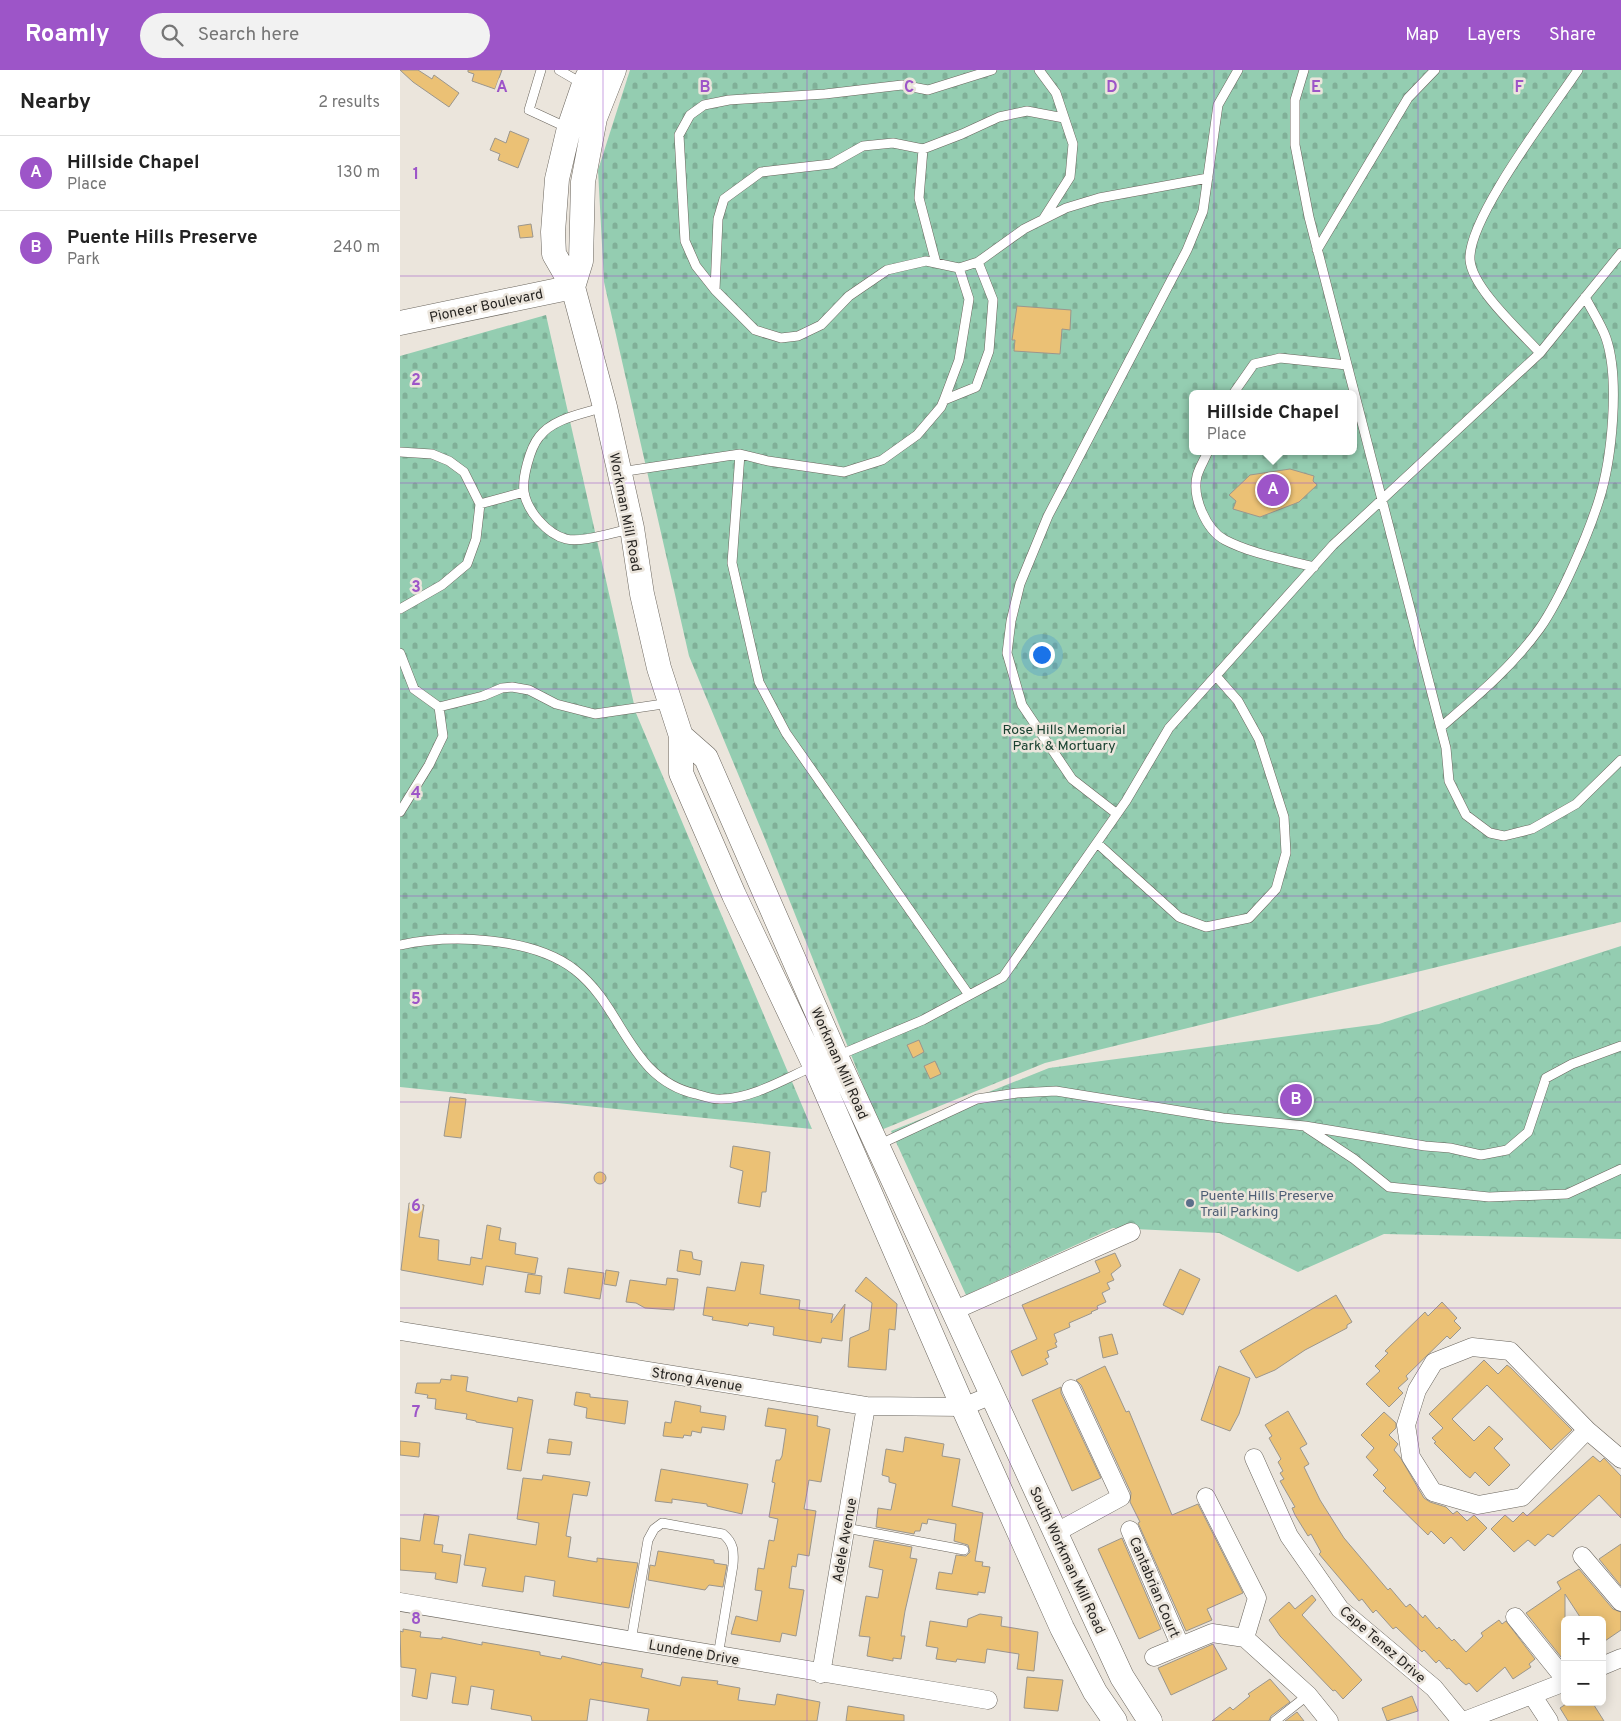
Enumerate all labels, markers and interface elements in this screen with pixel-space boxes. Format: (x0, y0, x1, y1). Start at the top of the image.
search box (140, 13, 490, 58)
text: Roamly (25, 20, 110, 50)
icon: search (158, 21, 186, 49)
text: Search here (198, 23, 299, 47)
text: Map (1405, 24, 1439, 47)
text: Layers (1467, 24, 1521, 47)
text: Share (1549, 24, 1596, 47)
text: A (496, 78, 508, 98)
text: B (699, 78, 711, 98)
text: C (904, 78, 914, 98)
text: D (1106, 78, 1118, 98)
text: E (1311, 78, 1321, 98)
text: F (1514, 78, 1524, 98)
text: Nearby (20, 89, 91, 116)
text: 2 results (318, 93, 380, 113)
text: Hillside Chapel (67, 151, 199, 175)
text: A (30, 163, 42, 183)
text: 130 m (337, 163, 380, 183)
text: 1 (413, 165, 419, 185)
text: Place (67, 175, 107, 195)
text: Puente Hills Preserve (67, 226, 258, 250)
text: B (30, 238, 42, 258)
text: 240 m (333, 238, 380, 258)
text: Park (67, 250, 100, 270)
street label: Pioneer Boulevard (428, 286, 545, 327)
text: 2 (411, 371, 421, 391)
popup (1189, 390, 1357, 455)
text: Hillside Chapel (1207, 401, 1339, 425)
text: Place (1207, 425, 1246, 445)
street label: Workman Mill Road (605, 451, 644, 573)
pin: A (1257, 471, 1289, 509)
text: 3 (411, 578, 421, 598)
your location (1029, 642, 1055, 668)
park label: Rose Hills Memorial Park & Mortuary (1002, 722, 1126, 755)
text: 4 (411, 784, 421, 804)
text: 5 (411, 990, 421, 1010)
street label: Workman Mill Road (806, 1005, 871, 1122)
pin: B (1280, 1081, 1312, 1119)
place label: Puente Hills Preserve Trail Parking (1200, 1188, 1334, 1221)
text: 6 (411, 1197, 421, 1217)
marker: Puente Hills Preserve Trail Parking (1184, 1197, 1196, 1209)
street label: Strong Avenue (650, 1365, 743, 1396)
text: 7 (412, 1403, 420, 1423)
street label: South Workman Mill Road (1025, 1484, 1108, 1637)
street label: Adele Avenue (830, 1497, 861, 1584)
street label: Cantabrian Court (1125, 1535, 1183, 1641)
street label: Cape Tenez Drive (1335, 1603, 1429, 1687)
text: 8 (411, 1610, 421, 1630)
map controls (1561, 1616, 1606, 1706)
button: + (1561, 1616, 1606, 1661)
street label: Lundene Drive (647, 1637, 740, 1670)
button: − (1561, 1661, 1606, 1706)

